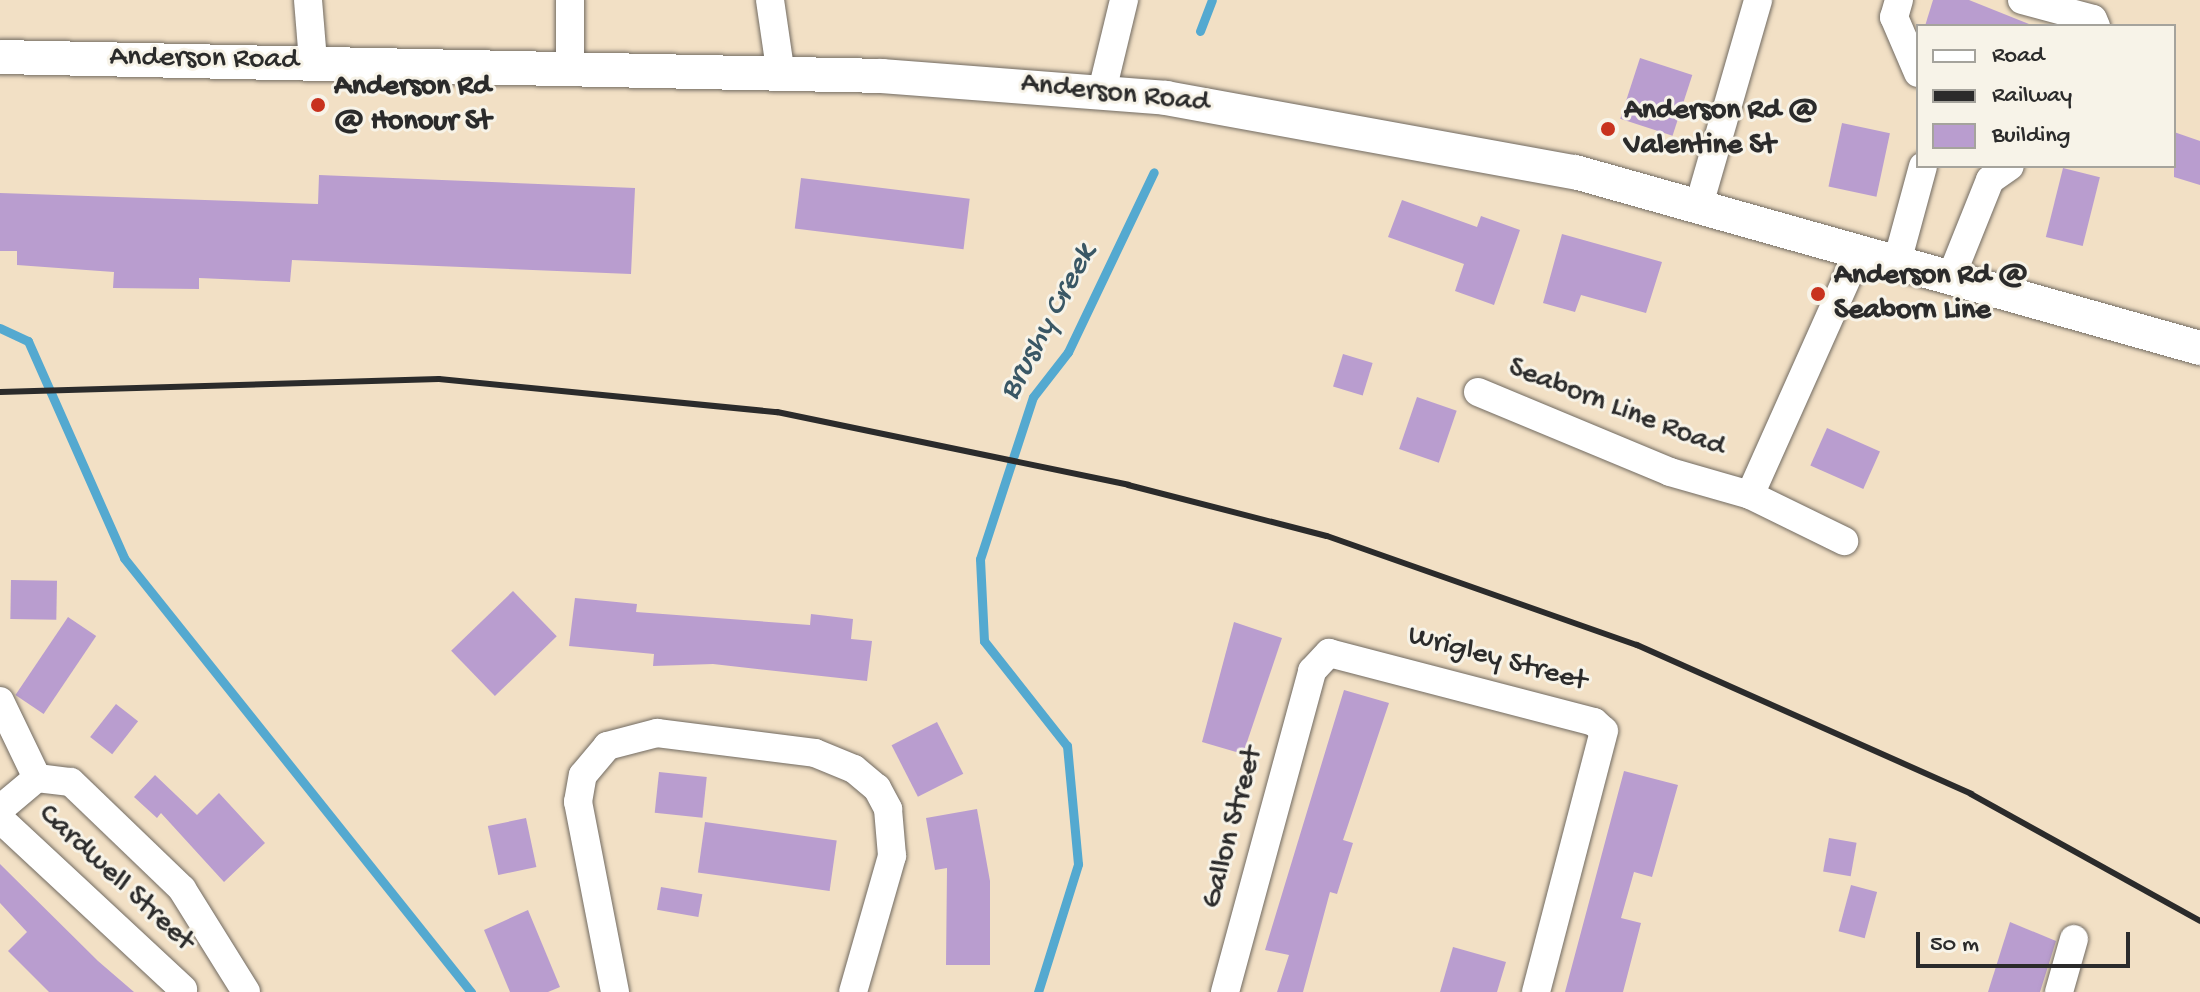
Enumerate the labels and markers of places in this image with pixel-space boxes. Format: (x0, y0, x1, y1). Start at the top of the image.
place label: Anderson Rd @ Honour St (334, 70, 491, 140)
place label: Anderson Rd @ Valentine St (1624, 94, 1818, 164)
marker: Anderson Rd @ Honour St (309, 96, 327, 114)
marker: Anderson Rd @ Valentine St (1599, 120, 1617, 138)
place label: Anderson Rd @ Seaborn Line (1834, 259, 2028, 330)
marker: Anderson Rd @ Seaborn Line (1809, 285, 1827, 303)

